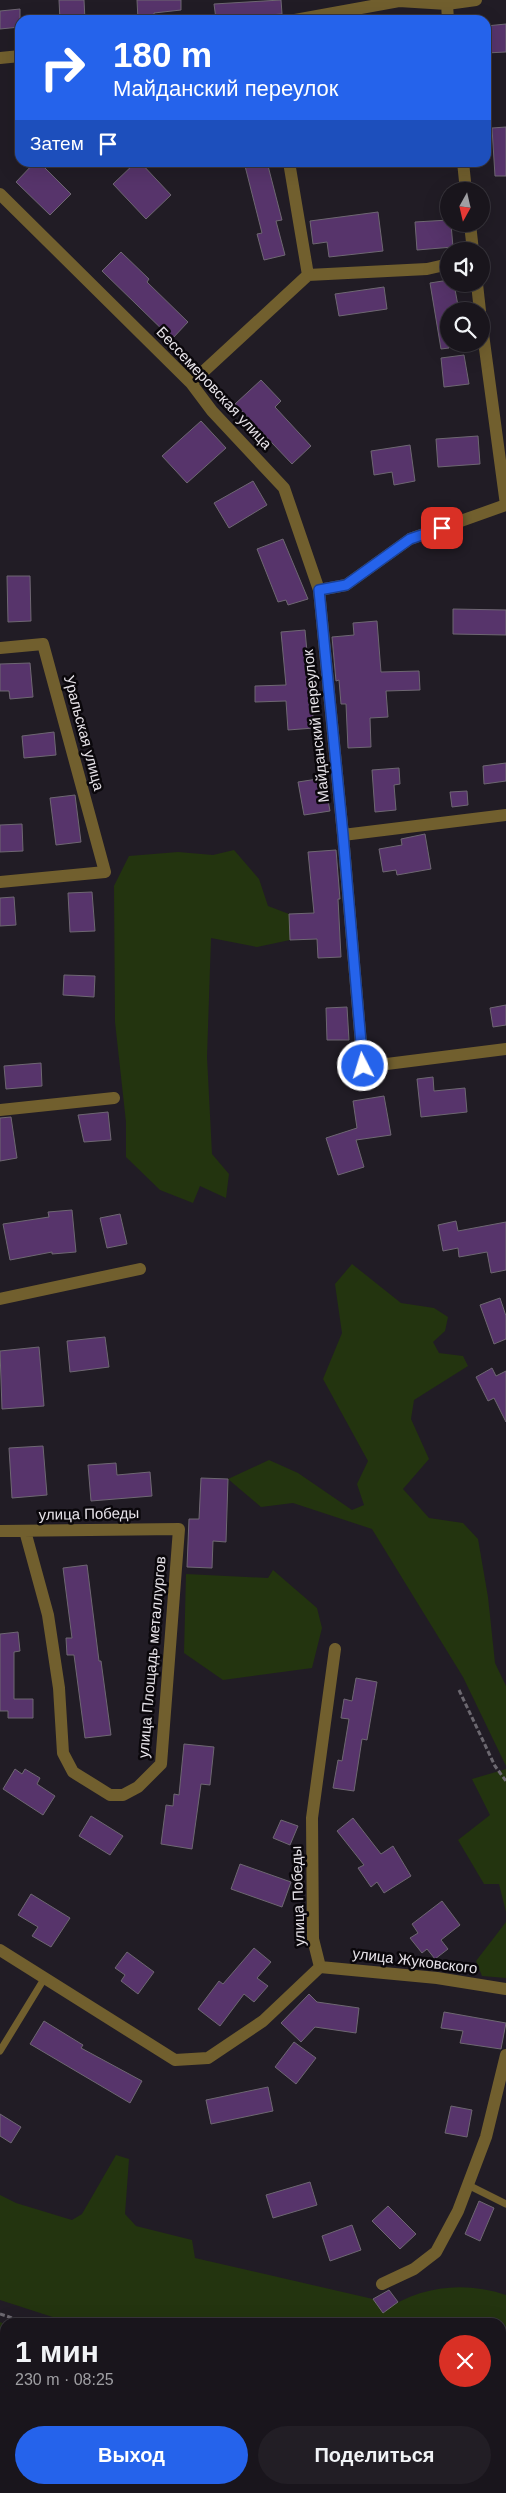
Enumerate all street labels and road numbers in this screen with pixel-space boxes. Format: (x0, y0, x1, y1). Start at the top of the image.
street label: Бессемеровская улица (153, 323, 276, 453)
street label: Майданский переулок (299, 648, 332, 803)
street label: Уральская улица (61, 673, 108, 793)
street label: улица Победы (39, 1504, 139, 1523)
street label: улица Площадь металлургов (134, 1555, 169, 1759)
street label: улица Победы (287, 1846, 308, 1947)
street label: улица Жуковского (352, 1944, 478, 1977)

